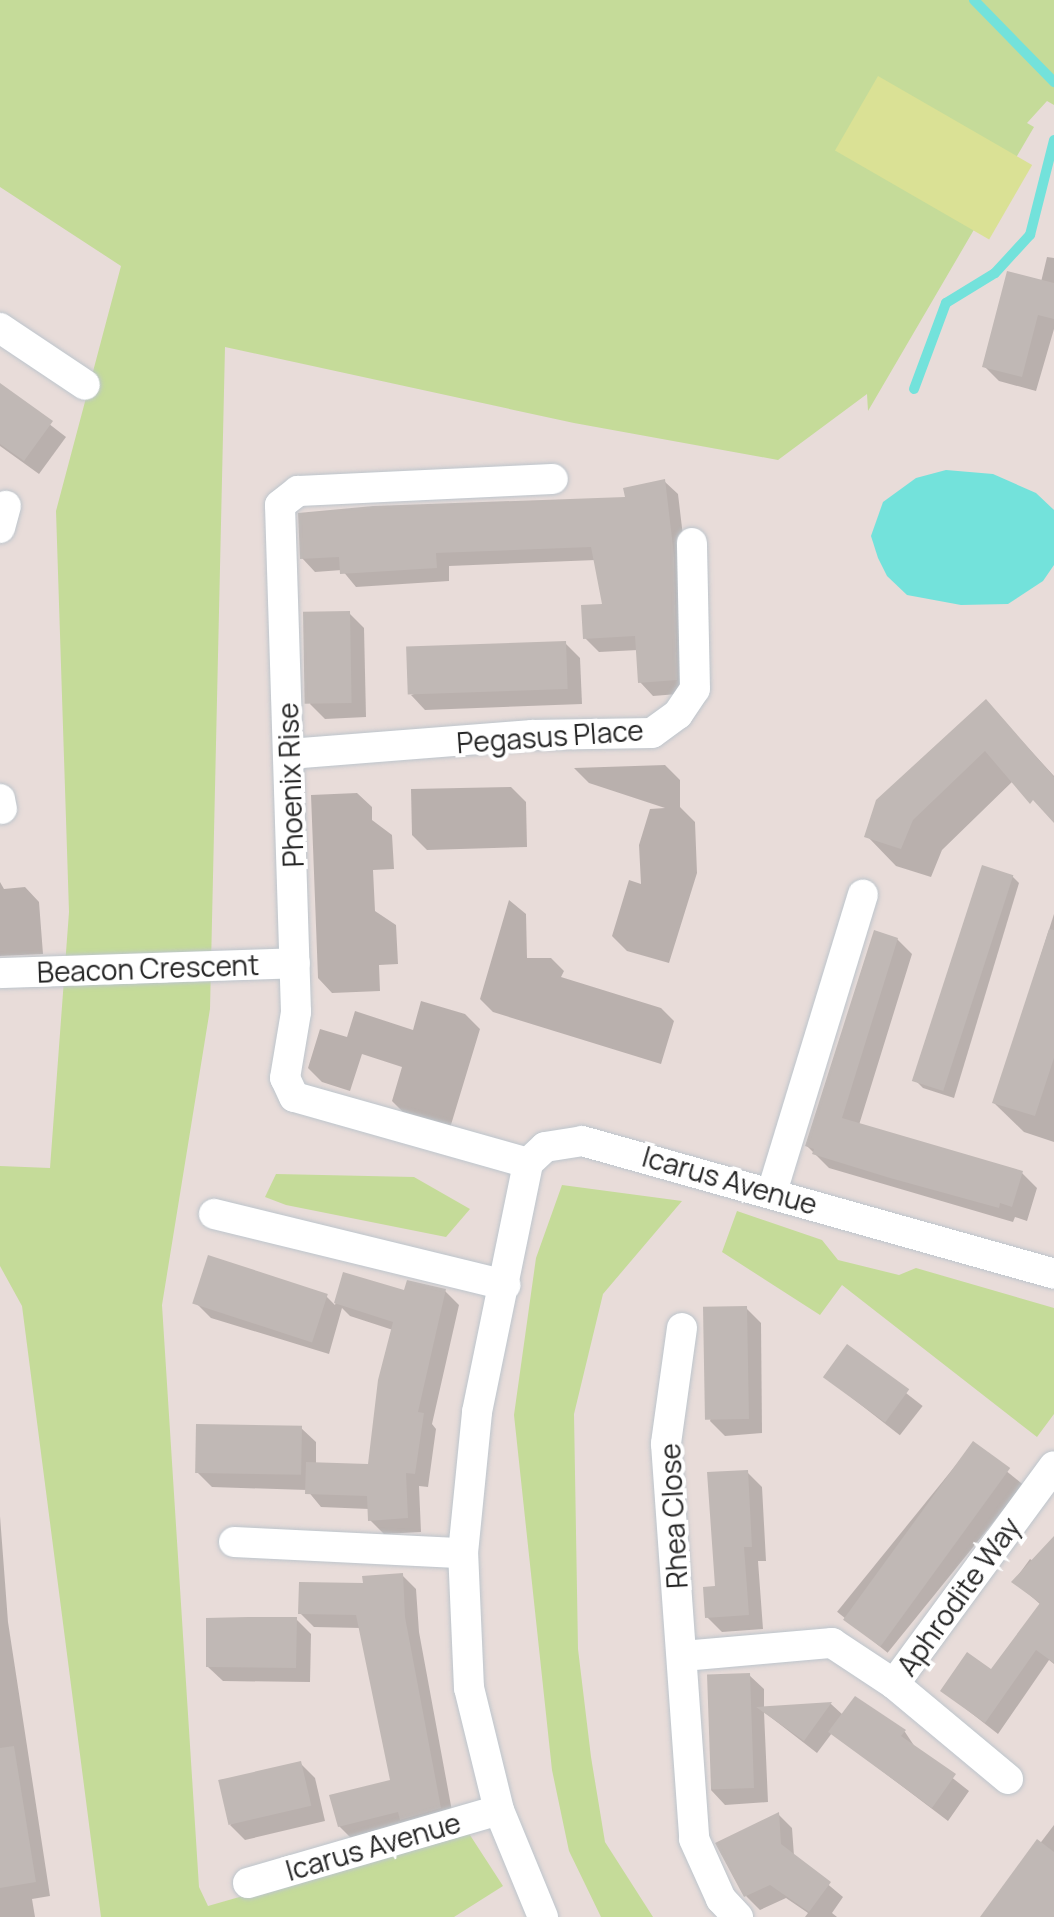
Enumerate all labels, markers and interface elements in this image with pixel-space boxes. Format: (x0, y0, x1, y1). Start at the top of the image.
street label: Phoenix Rise (270, 702, 310, 868)
street label: Pegasus Place (455, 713, 645, 759)
street label: Beacon Crescent (36, 947, 260, 989)
street label: Icarus Avenue (639, 1139, 821, 1221)
street label: Rhea Close (652, 1442, 694, 1590)
street label: Aphrodite Way (889, 1510, 1027, 1682)
street label: Icarus Avenue (282, 1805, 464, 1887)

